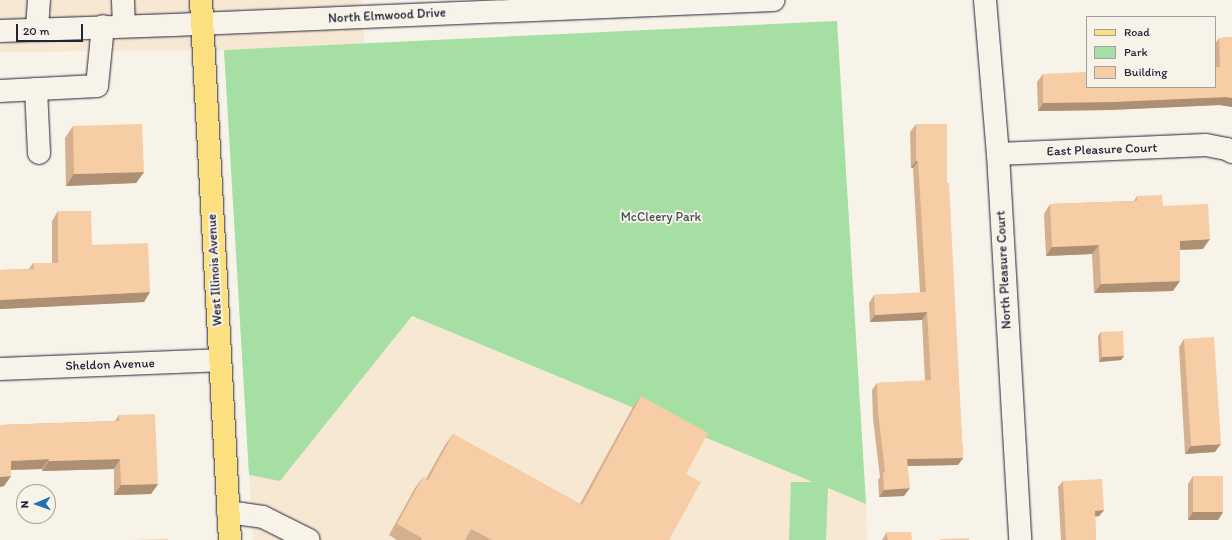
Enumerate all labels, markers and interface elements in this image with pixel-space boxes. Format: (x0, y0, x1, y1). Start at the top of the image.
street label: North Elmwood Drive (328, 5, 446, 27)
scale bar (18, 16, 85, 42)
legend (1086, 16, 1216, 88)
text: 20 m (23, 24, 50, 38)
text: Road (1124, 25, 1150, 39)
text: Park (1124, 45, 1148, 59)
text: Building (1124, 65, 1167, 79)
street label: East Pleasure Court (1046, 140, 1158, 160)
park label: McCleery Park (621, 209, 701, 225)
street label: North Pleasure Court (993, 210, 1015, 330)
street label: West Illinois Avenue (204, 213, 226, 327)
street label: Sheldon Avenue (65, 356, 155, 374)
north arrow (16, 484, 56, 524)
text: N (18, 500, 31, 508)

